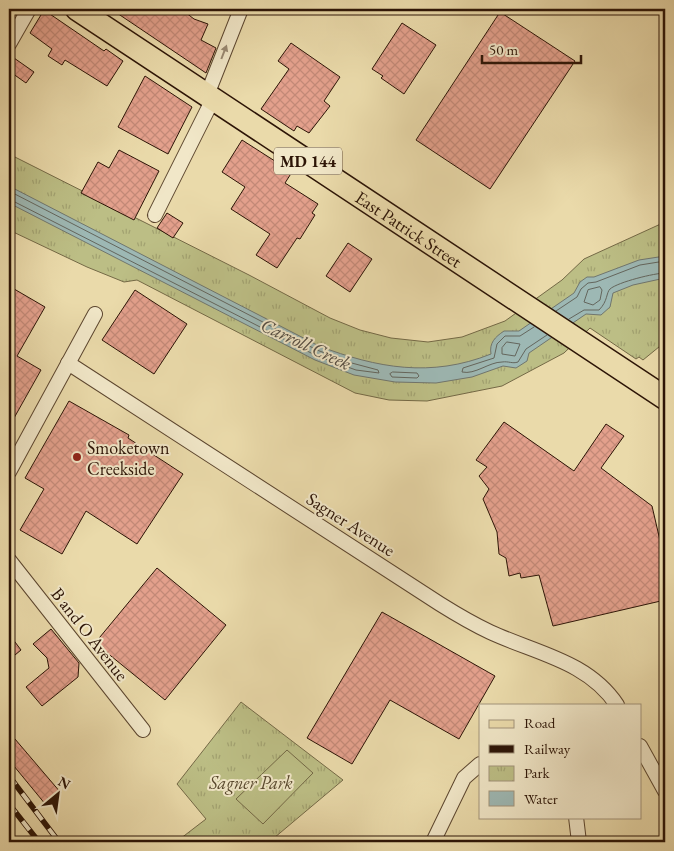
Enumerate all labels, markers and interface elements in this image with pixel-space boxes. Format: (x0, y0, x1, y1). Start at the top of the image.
scale bar (482, 32, 580, 64)
text: 50 m (489, 40, 518, 59)
one-way arrow (220, 44, 228, 59)
road number: MD 144 (274, 148, 342, 175)
street label: East Patrick Street (351, 185, 467, 272)
water label: Carroll Creek (257, 312, 356, 376)
place label: Smoketown Creekside (87, 436, 170, 480)
marker: Smoketown Creekside (71, 451, 83, 463)
street label: Sagner Avenue (302, 487, 400, 561)
street label: B and O Avenue (46, 583, 134, 685)
legend (479, 704, 642, 818)
text: Road (524, 713, 556, 732)
text: Railway (524, 739, 571, 758)
text: Park (524, 763, 551, 782)
north arrow (32, 768, 82, 818)
park label: Sagner Park (208, 771, 293, 795)
text: N (55, 772, 74, 794)
text: Water (524, 789, 558, 808)

